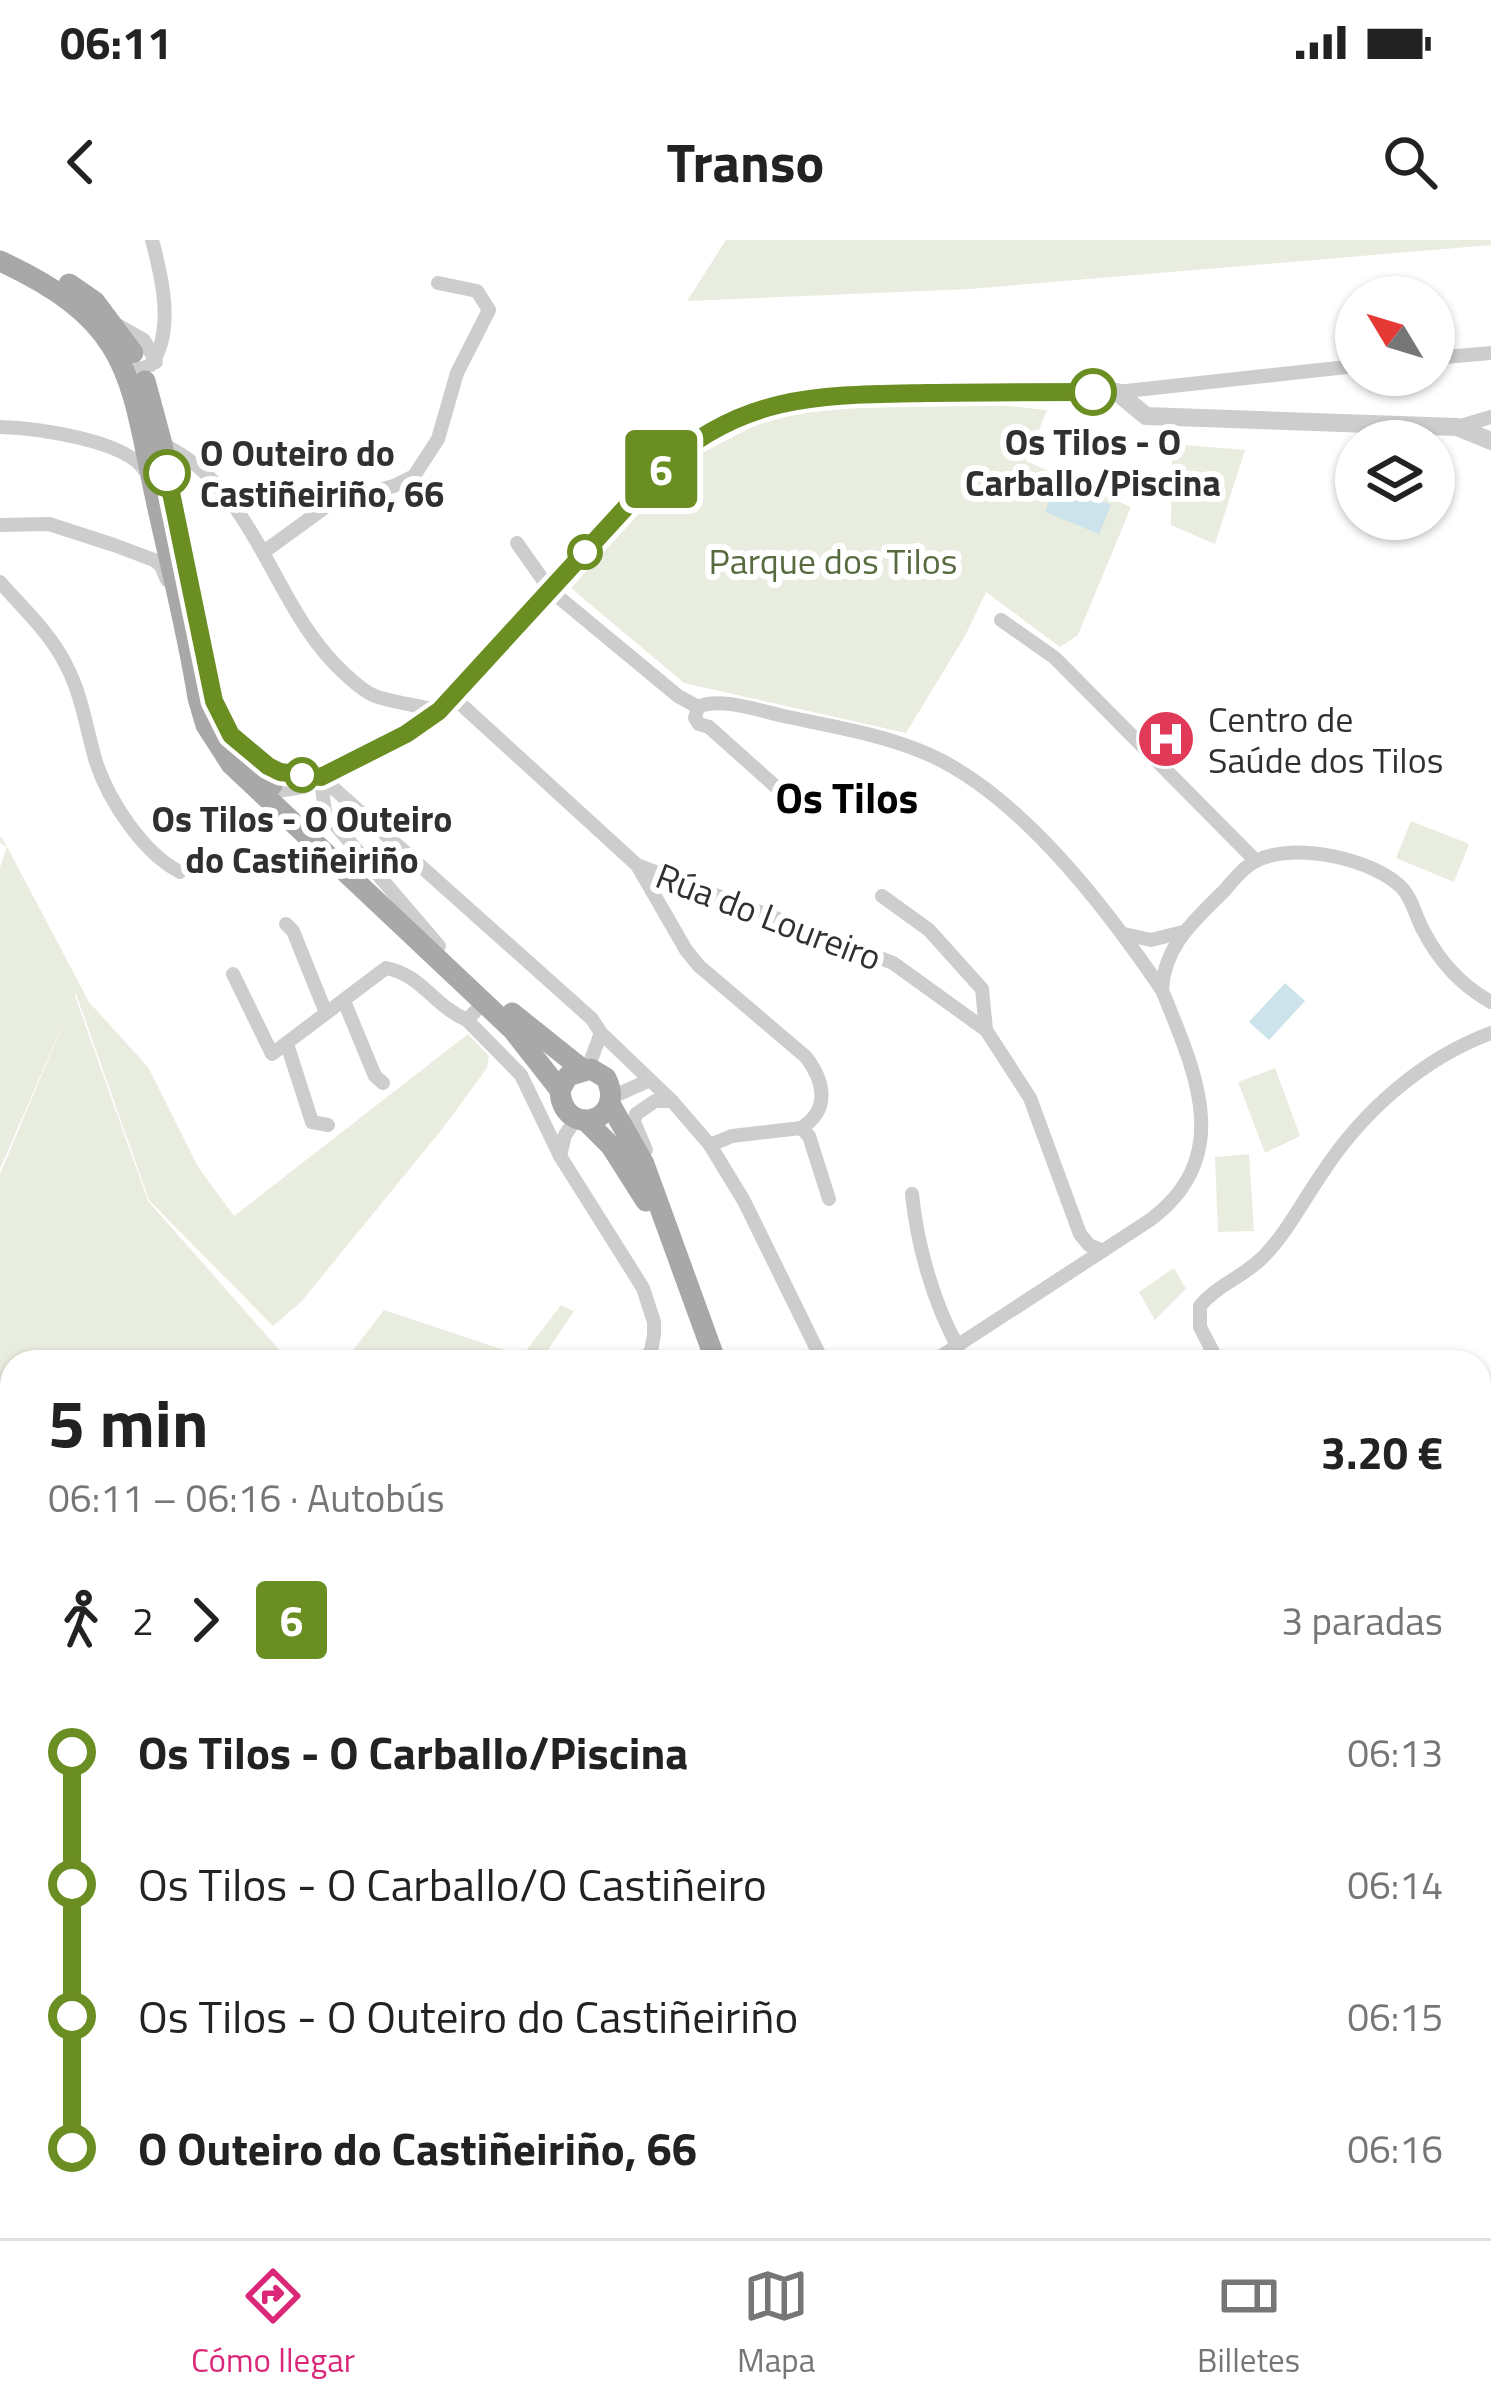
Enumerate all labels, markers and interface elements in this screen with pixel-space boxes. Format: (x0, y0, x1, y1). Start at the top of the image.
text: 06:11 (60, 8, 172, 76)
text: Transo (667, 121, 824, 203)
icon: back (48, 129, 114, 195)
icon: search (1377, 129, 1443, 195)
north arrow (1335, 276, 1455, 396)
map controls (1335, 276, 1455, 540)
marker: Os Tilos - O Carballo/Piscina (1071, 370, 1115, 414)
place label: Os Tilos - O Carballo/Piscina (965, 414, 1221, 510)
button: layers (1335, 420, 1455, 540)
place label: O Outeiro do Castiñeiriño, 66 (200, 425, 444, 521)
line badge: 6 (622, 430, 700, 508)
text: 6 (649, 437, 673, 501)
marker: O Outeiro do Castiñeiriño, 66 (145, 451, 189, 495)
park label: Parque dos Tilos (709, 533, 957, 588)
unlabelled marker (569, 536, 601, 568)
place label: Centro de Saúde dos Tilos (1208, 691, 1443, 787)
hospital icon: Centro de Saúde dos Tilos (1135, 708, 1197, 770)
marker: Os Tilos - O Outeiro do Castiñeiriño (286, 759, 318, 791)
district label: Os Tilos (776, 765, 918, 829)
place label: Os Tilos - O Outeiro do Castiñeiriño (151, 791, 453, 887)
street label: Rúa do Loureiro (648, 848, 890, 984)
text: 5 min (48, 1372, 208, 1473)
text: 3.20 € (1321, 1418, 1443, 1486)
text: 06:11 – 06:16 · Autobús (48, 1468, 445, 1527)
icon: walk (48, 1587, 114, 1653)
icon: forward (172, 1587, 238, 1653)
text: 6 (280, 1588, 303, 1652)
text: 2 (132, 1591, 154, 1650)
text: 3 paradas (1281, 1591, 1443, 1650)
text: Os Tilos - O Carballo/Piscina (138, 1718, 688, 1786)
text: 06:13 (1347, 1723, 1443, 1782)
text: Os Tilos - O Carballo/O Castiñeiro (138, 1850, 767, 1918)
text: 06:14 (1347, 1855, 1443, 1914)
text: Os Tilos - O Outeiro do Castiñeiriño (138, 1982, 798, 2050)
text: 06:15 (1347, 1987, 1443, 2046)
text: O Outeiro do Castiñeiriño, 66 (138, 2114, 697, 2182)
text: 06:16 (1347, 2119, 1443, 2178)
tab: Cómo llegar (191, 2263, 355, 2385)
tab: Mapa (737, 2263, 815, 2385)
tab: Billetes (1197, 2263, 1300, 2385)

